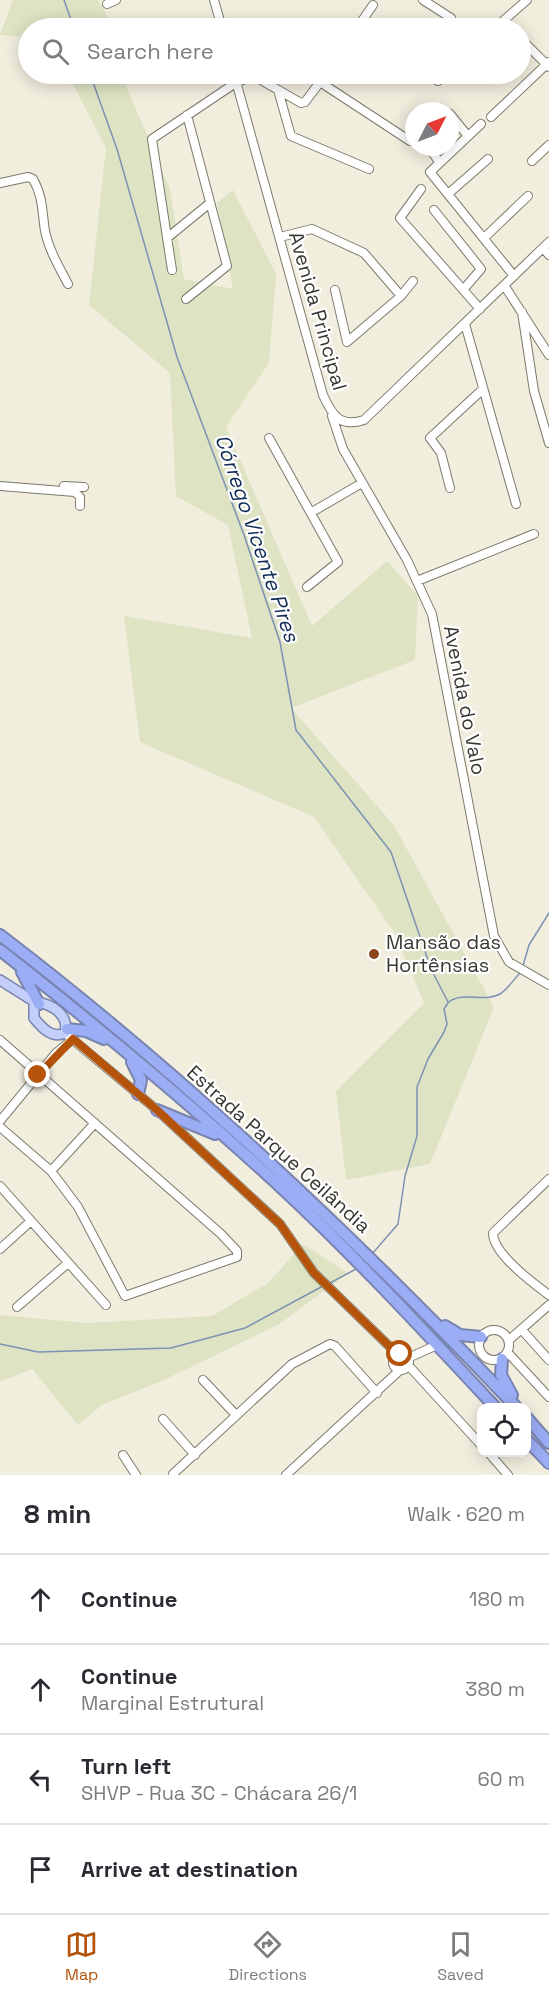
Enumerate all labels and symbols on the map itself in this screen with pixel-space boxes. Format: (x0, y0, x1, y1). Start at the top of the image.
north arrow (405, 102, 459, 156)
street label: Avenida Principal (283, 229, 353, 393)
water label: Córrego Vicente Pires (209, 431, 306, 646)
street label: Avenida do Valo (438, 623, 492, 777)
place label: Mansão das Hortênsias (386, 929, 501, 978)
marker: Mansão das Hortênsias (367, 947, 381, 961)
street label: Estrada Parque Ceilândia (182, 1059, 376, 1239)
route end (24, 1061, 50, 1087)
route start (386, 1340, 412, 1366)

